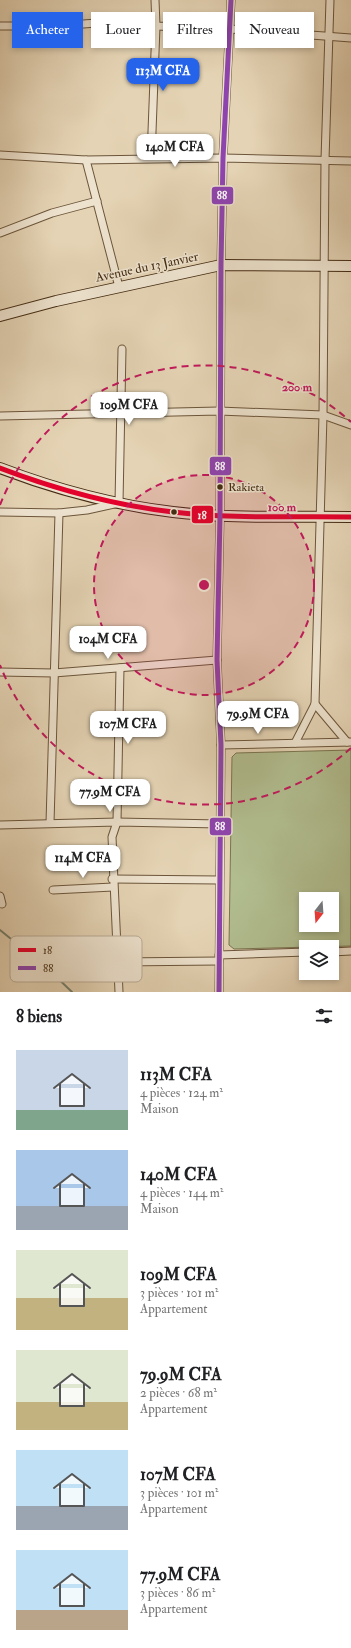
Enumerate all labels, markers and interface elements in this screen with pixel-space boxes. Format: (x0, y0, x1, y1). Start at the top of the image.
chip: Acheter (12, 12, 83, 48)
chip: Louer (91, 12, 155, 48)
chip: Filtres (163, 12, 227, 48)
chip: Nouveau (235, 12, 314, 48)
pin: 113M CFA (122, 58, 204, 92)
text: 113M CFA (135, 63, 191, 79)
pin: 140M CFA (134, 134, 216, 168)
text: 140M CFA (145, 139, 205, 155)
line badge: 88 (211, 186, 234, 205)
text: 88 (217, 189, 228, 202)
street label: Avenue du 13 Janvier (93, 248, 200, 286)
text: 200 m (282, 380, 313, 395)
pin: 109M CFA (88, 392, 170, 426)
text: 109M CFA (100, 397, 158, 413)
line badge: 88 (209, 456, 232, 476)
text: 88 (215, 460, 226, 473)
place label: Rakieta (228, 480, 265, 495)
marker: Rakieta (215, 482, 225, 492)
text: 100 m (268, 500, 297, 515)
line badge: 18 (191, 505, 214, 524)
unlabelled marker (169, 507, 179, 517)
text: 18 (197, 509, 207, 522)
centre of rings (197, 578, 211, 592)
pin: 104M CFA (67, 626, 149, 660)
text: 104M CFA (78, 631, 138, 647)
pin: 79.9M CFA (212, 701, 304, 735)
text: 79.9M CFA (227, 706, 289, 722)
pin: 107M CFA (87, 711, 169, 745)
text: 107M CFA (99, 716, 157, 732)
pin: 77.9M CFA (64, 779, 156, 813)
text: 77.9M CFA (79, 784, 141, 800)
line badge: 88 (209, 817, 232, 836)
text: 88 (215, 820, 226, 833)
pin: 114M CFA (42, 845, 124, 879)
text: 114M CFA (54, 850, 112, 866)
north arrow (299, 892, 339, 932)
map controls (299, 892, 339, 980)
legend (10, 936, 142, 982)
button: layers (299, 940, 339, 980)
text: 18 (43, 944, 52, 957)
text: 88 (43, 962, 53, 975)
icon: filters (313, 1005, 335, 1027)
text: 8 biens (16, 1006, 62, 1027)
text: 113M CFA (140, 1064, 212, 1085)
icon: home (48, 1066, 96, 1114)
text: 4 pièces · 124 m² (140, 1085, 223, 1101)
text: Maison (140, 1101, 179, 1117)
text: 140M CFA (140, 1164, 217, 1185)
icon: home (48, 1166, 96, 1214)
text: 4 pièces · 144 m² (140, 1185, 223, 1201)
text: Maison (140, 1201, 179, 1217)
text: 109M CFA (140, 1264, 217, 1285)
icon: home (48, 1266, 96, 1314)
text: 3 pièces · 101 m² (140, 1285, 219, 1301)
text: Appartement (140, 1301, 208, 1317)
text: 79.9M CFA (140, 1364, 222, 1385)
icon: home (48, 1366, 96, 1414)
text: 2 pièces · 68 m² (140, 1385, 217, 1401)
text: Appartement (140, 1401, 208, 1417)
text: 107M CFA (140, 1464, 216, 1485)
icon: home (48, 1466, 96, 1514)
text: 3 pièces · 101 m² (140, 1485, 219, 1501)
text: Appartement (140, 1501, 208, 1517)
text: 77.9M CFA (140, 1564, 221, 1585)
icon: home (48, 1566, 96, 1614)
text: 3 pièces · 86 m² (140, 1585, 215, 1601)
text: Appartement (140, 1601, 208, 1617)

